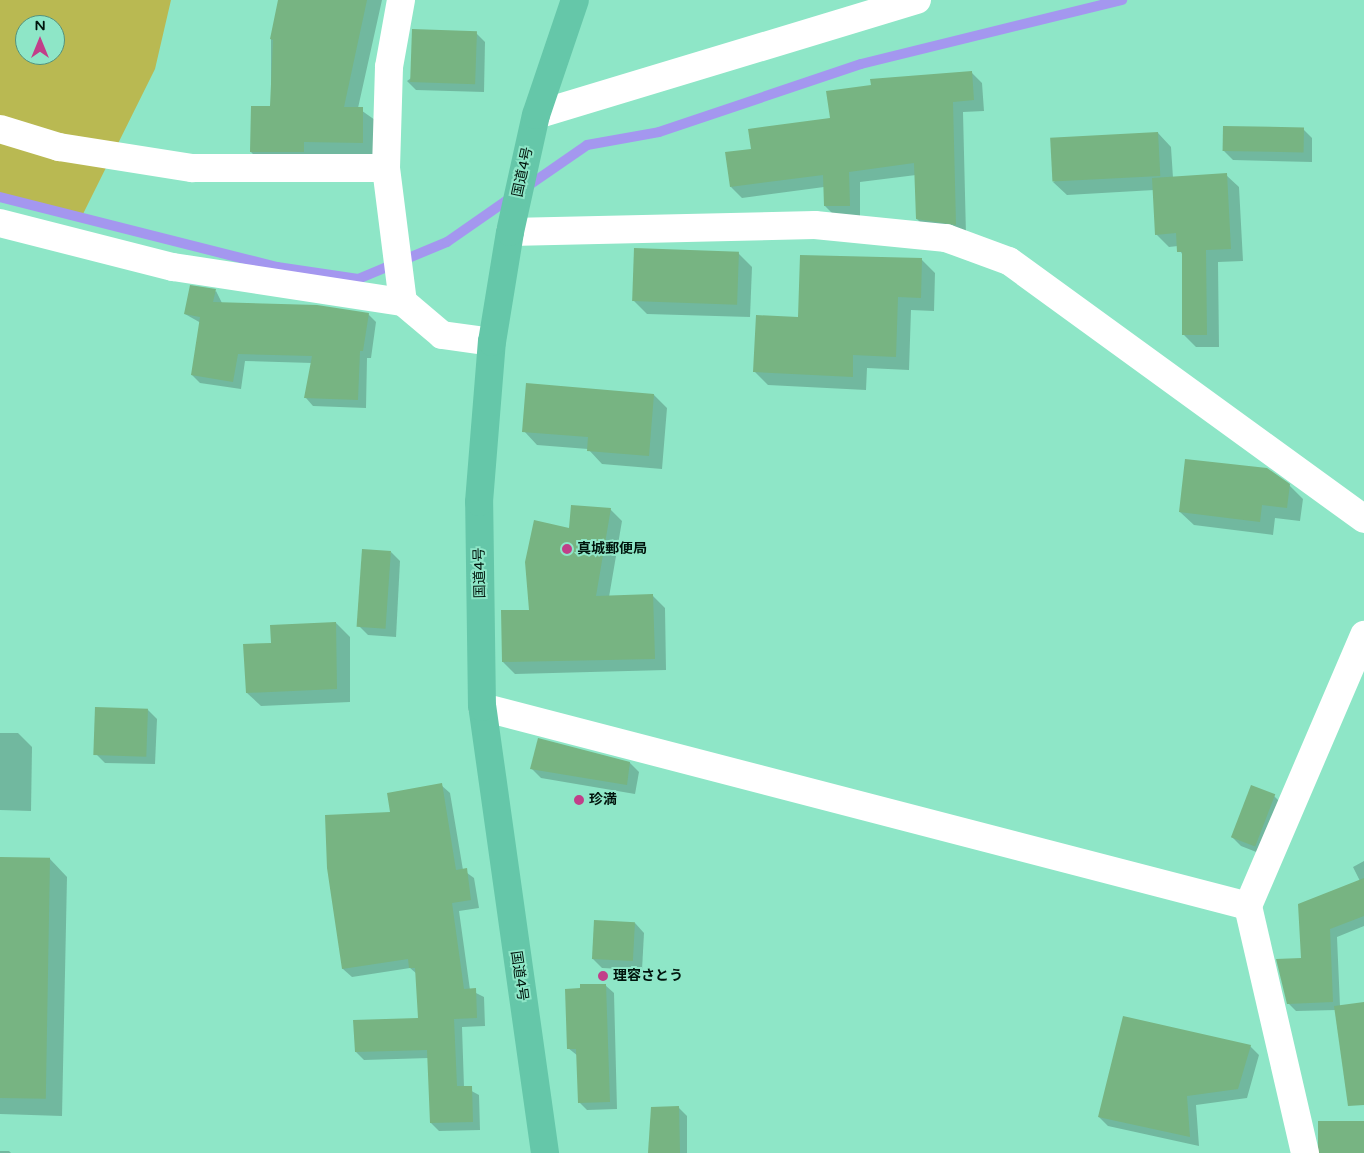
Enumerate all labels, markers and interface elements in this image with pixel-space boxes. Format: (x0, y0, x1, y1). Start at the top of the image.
north arrow (15, 15, 65, 65)
text: N (34, 17, 46, 34)
street label: 国道4号 (510, 145, 536, 199)
place label: 真城郵便局 (577, 541, 647, 557)
marker: 真城郵便局 (561, 543, 573, 555)
street label: 国道4号 (471, 547, 489, 599)
place label: 珍満 (589, 792, 617, 808)
marker: 珍満 (573, 794, 585, 806)
street label: 国道4号 (507, 950, 531, 1002)
place label: 理容さとう (613, 968, 683, 984)
marker: 理容さとう (597, 970, 609, 982)

